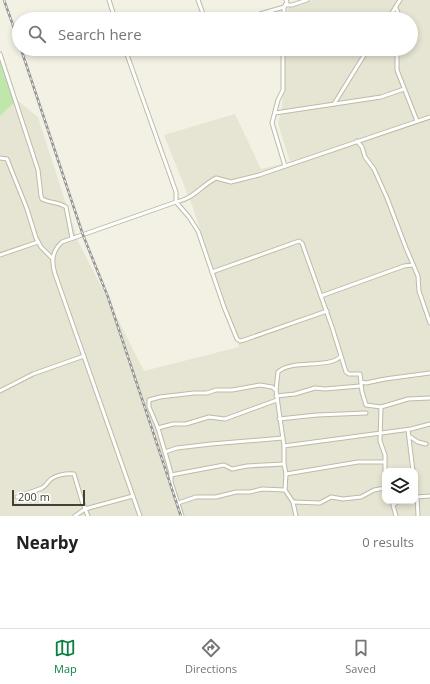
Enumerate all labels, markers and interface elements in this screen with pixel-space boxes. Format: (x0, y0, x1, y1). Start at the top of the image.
search box (12, 12, 418, 56)
icon: search (26, 23, 48, 45)
text: Search here (58, 24, 142, 44)
map controls (382, 468, 418, 504)
button: layers (382, 468, 418, 504)
scale bar (12, 488, 85, 507)
text: 200 m (18, 489, 50, 504)
text: Nearby (16, 531, 78, 554)
text: 0 results (362, 533, 414, 551)
tab: Map (54, 637, 77, 676)
tab: Directions (185, 637, 237, 676)
tab: Saved (345, 637, 376, 676)

